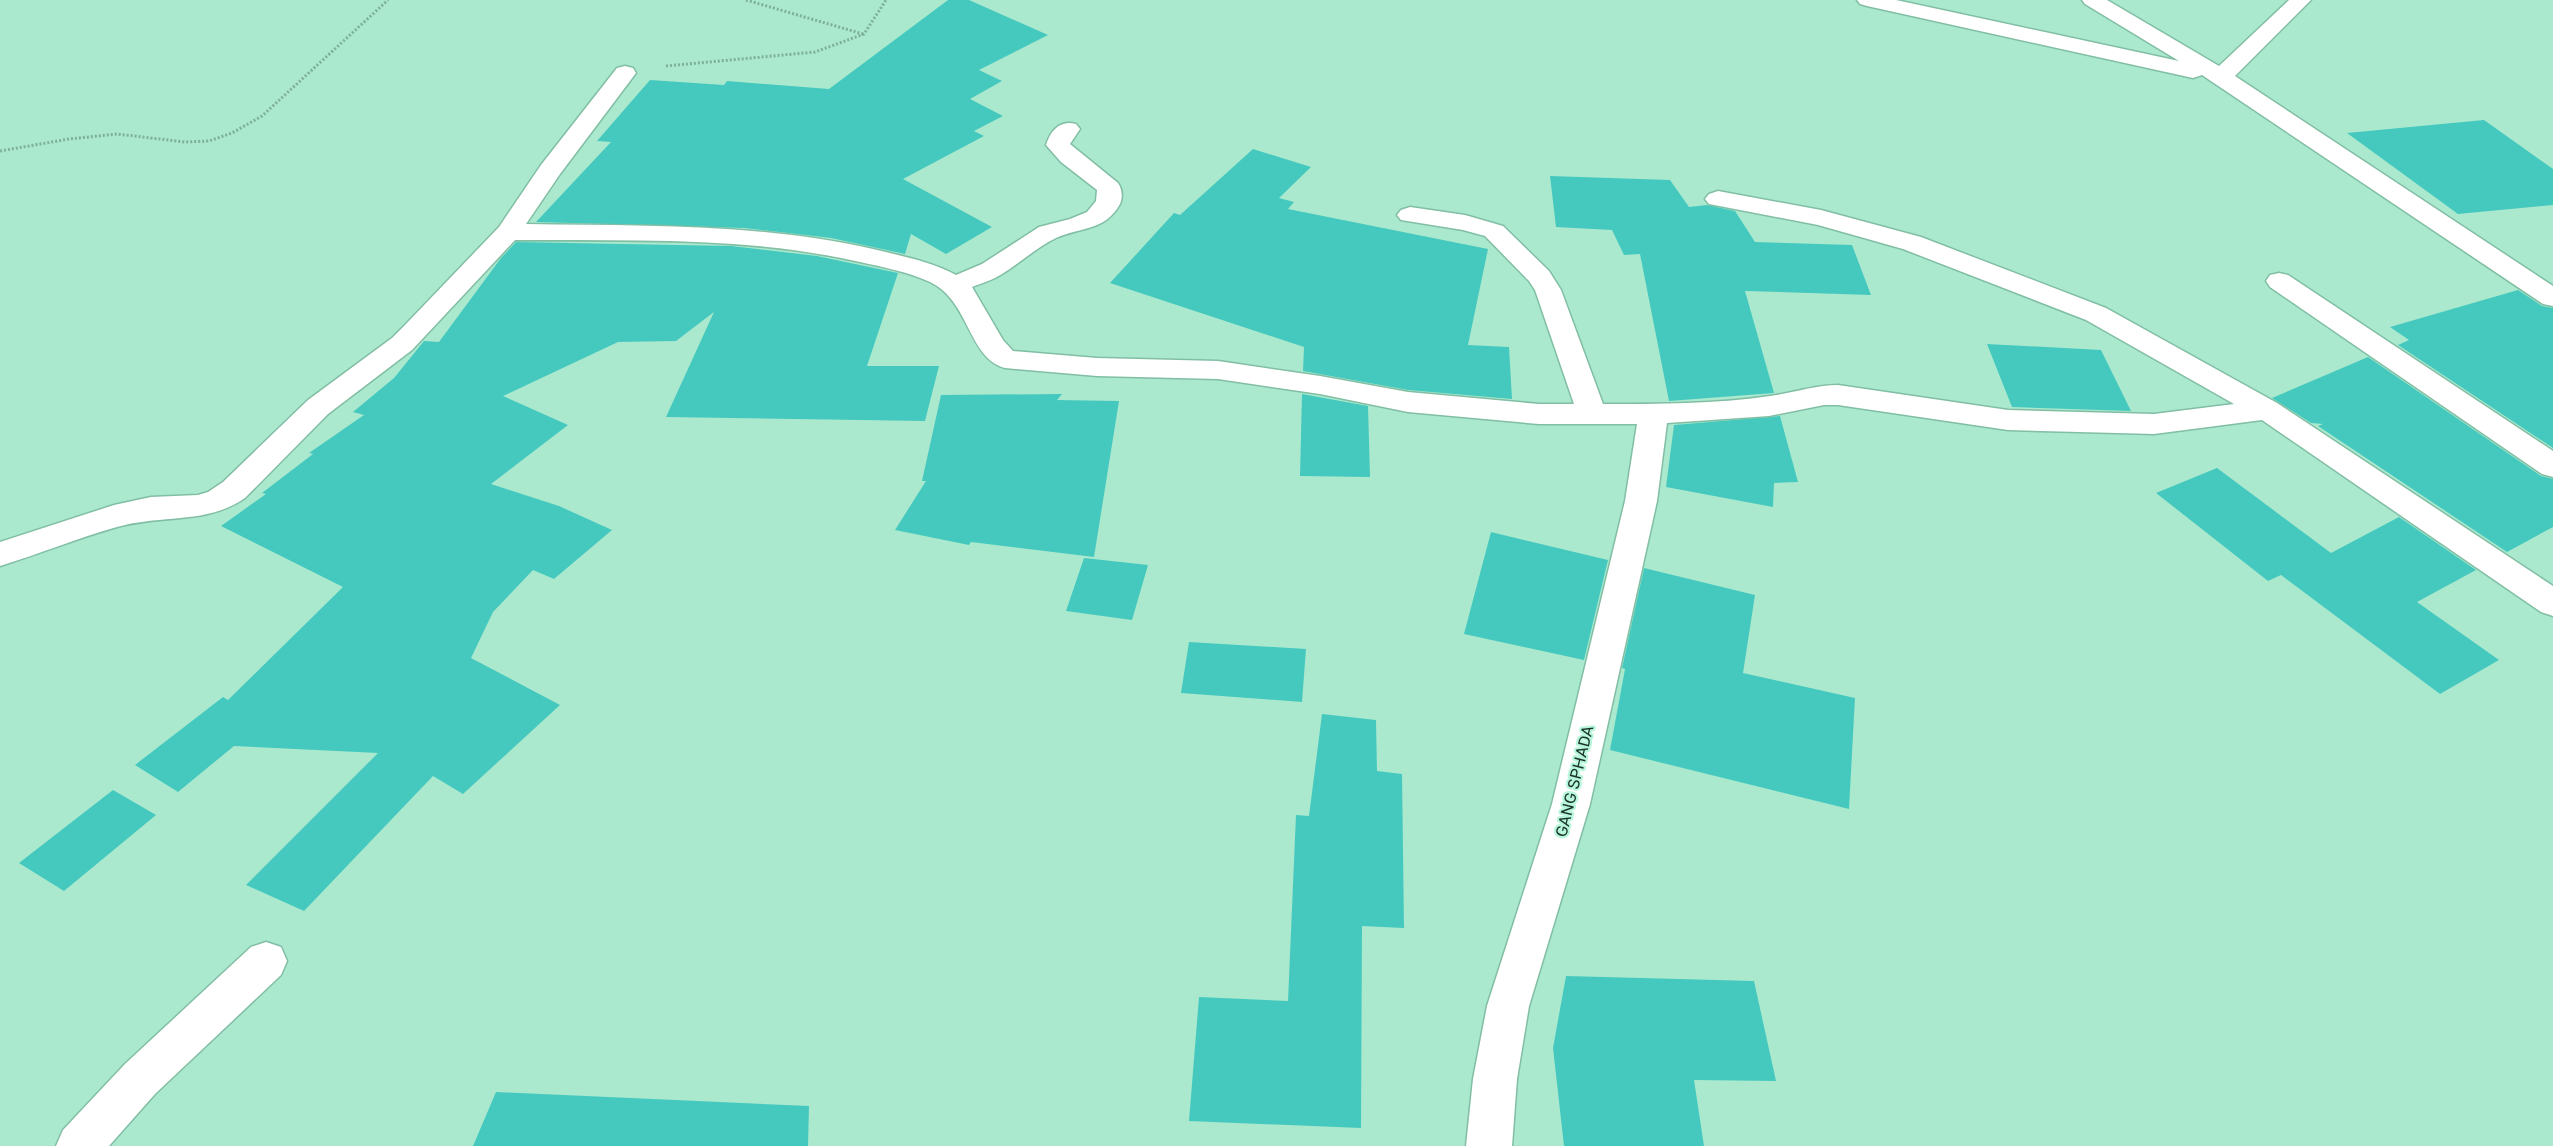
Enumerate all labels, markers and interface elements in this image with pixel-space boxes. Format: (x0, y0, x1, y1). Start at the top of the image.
street label: GANG SPHADA (1550, 723, 1598, 839)

